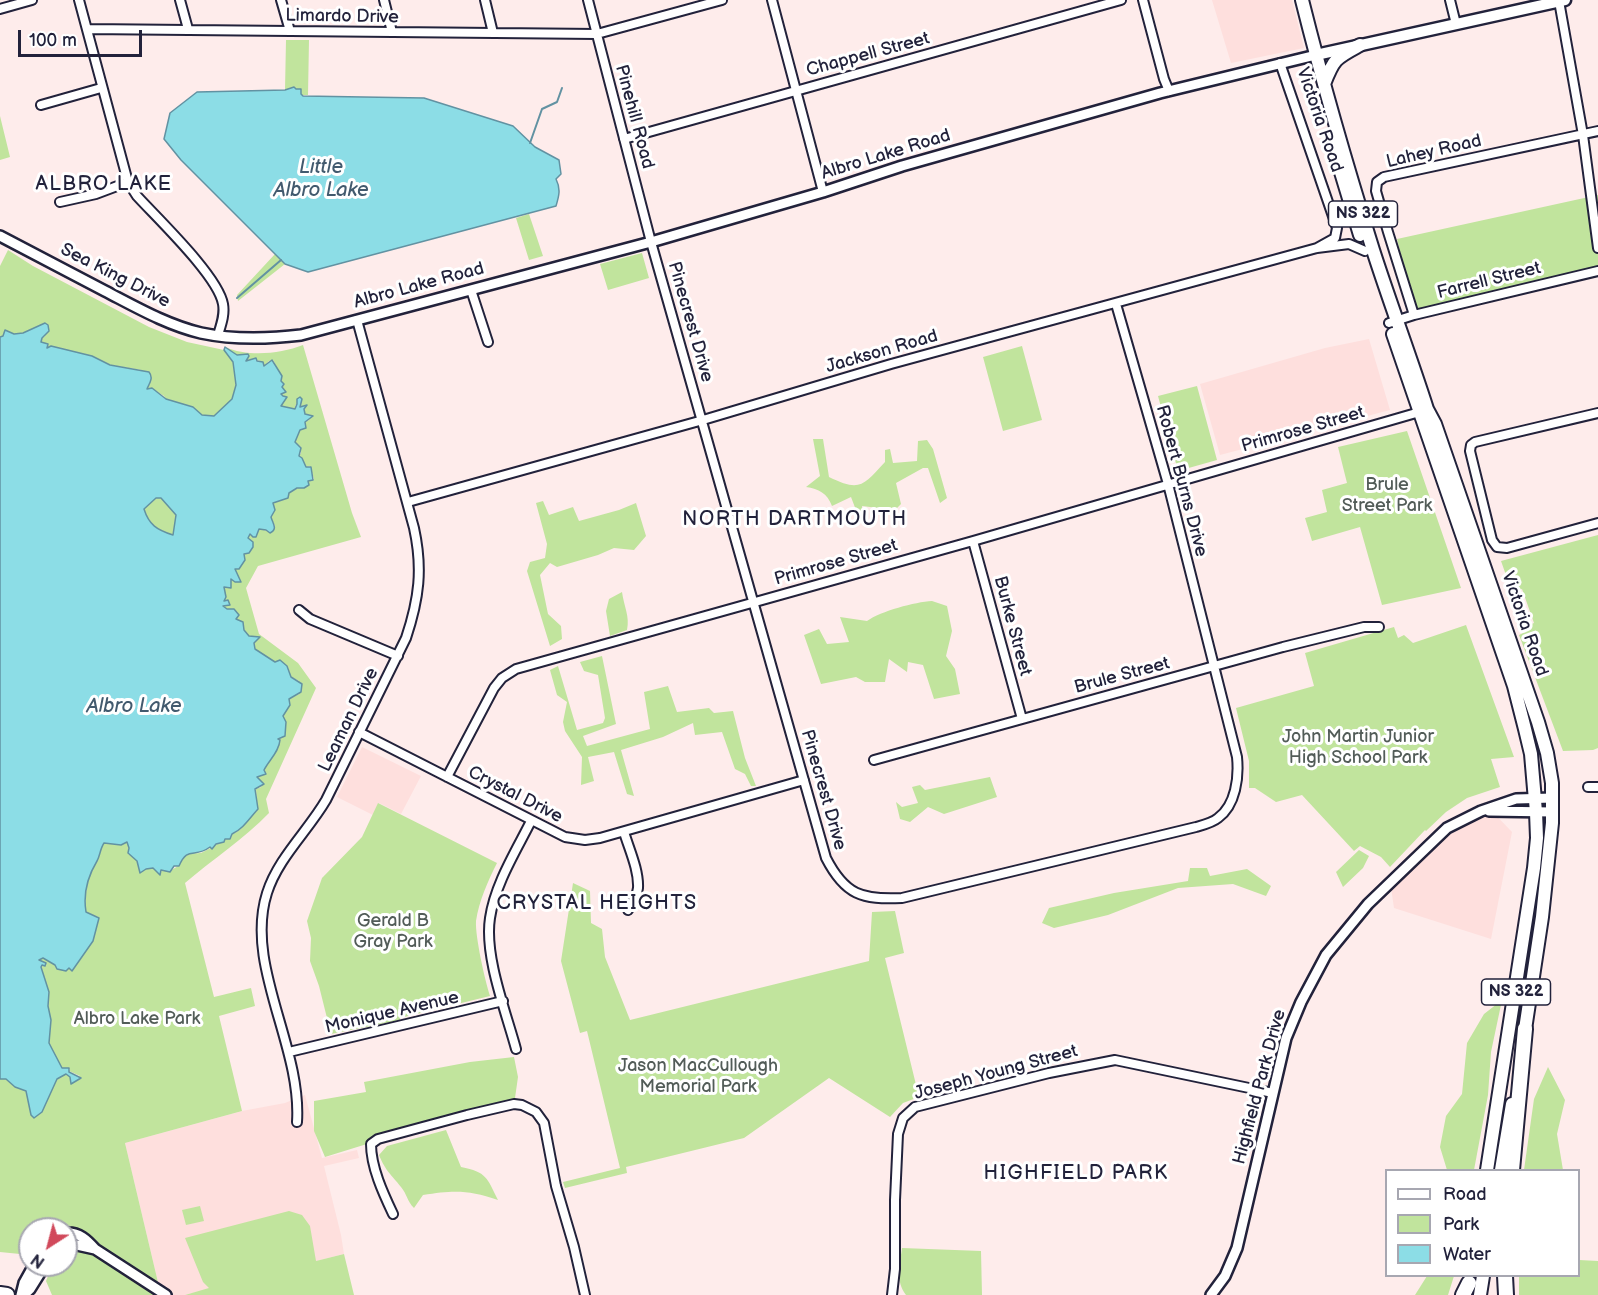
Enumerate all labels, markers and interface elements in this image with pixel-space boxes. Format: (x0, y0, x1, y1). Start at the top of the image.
street label: Limardo Drive (285, 5, 399, 29)
scale bar (21, 18, 146, 56)
street label: Chappell Street (804, 28, 932, 82)
text: 100 m (29, 30, 77, 51)
street label: Pinehill Road (610, 63, 658, 171)
street label: Victoria Road (1291, 65, 1347, 175)
street label: Albro Lake Road (819, 125, 953, 185)
street label: Lahey Road (1384, 131, 1484, 173)
water label: Little Albro Lake (273, 156, 369, 203)
district label: ALBRO LAKE (35, 173, 173, 197)
road number: NS 322 (1328, 201, 1398, 227)
street label: Sea King Drive (57, 239, 173, 313)
street label: Albro Lake Road (352, 258, 486, 314)
street label: Farrell Street (1435, 258, 1543, 304)
street label: Pinecrest Drive (662, 259, 718, 385)
street label: Jackson Road (824, 326, 940, 378)
street label: Primrose Street (1239, 402, 1367, 458)
street label: Robert Burns Drive (1150, 403, 1212, 559)
park label: Brule Street Park (1342, 474, 1432, 516)
district label: NORTH DARTMOUTH (682, 508, 908, 532)
street label: Primrose Street (772, 535, 900, 591)
street label: Victoria Road (1496, 569, 1552, 679)
street label: Burke Street (988, 574, 1036, 678)
street label: Brule Street (1072, 653, 1172, 699)
street label: Leaman Drive (315, 664, 383, 776)
water label: Albro Lake (86, 695, 182, 719)
park label: John Martin Junior High School Park (1282, 726, 1434, 768)
street label: Pinecrest Drive (795, 727, 851, 853)
street label: Crystal Drive (464, 762, 566, 828)
district label: CRYSTAL HEIGHTS (496, 892, 698, 916)
park label: Gerald B Gray Park (354, 910, 432, 952)
road number: NS 322 (1482, 979, 1550, 1005)
street label: Monique Avenue (323, 987, 461, 1039)
street label: Highfield Park Drive (1229, 1007, 1291, 1167)
park label: Albro Lake Park (74, 1008, 200, 1030)
street label: Joseph Young Street (912, 1041, 1080, 1105)
park label: Jason MacCullough Memorial Park (618, 1055, 778, 1098)
district label: HIGHFIELD PARK (984, 1162, 1168, 1186)
legend (1385, 1169, 1580, 1277)
text: Road (1443, 1184, 1487, 1205)
text: Park (1443, 1214, 1479, 1235)
north arrow (18, 1217, 78, 1277)
text: Water (1443, 1244, 1491, 1265)
text: N (28, 1249, 49, 1272)

